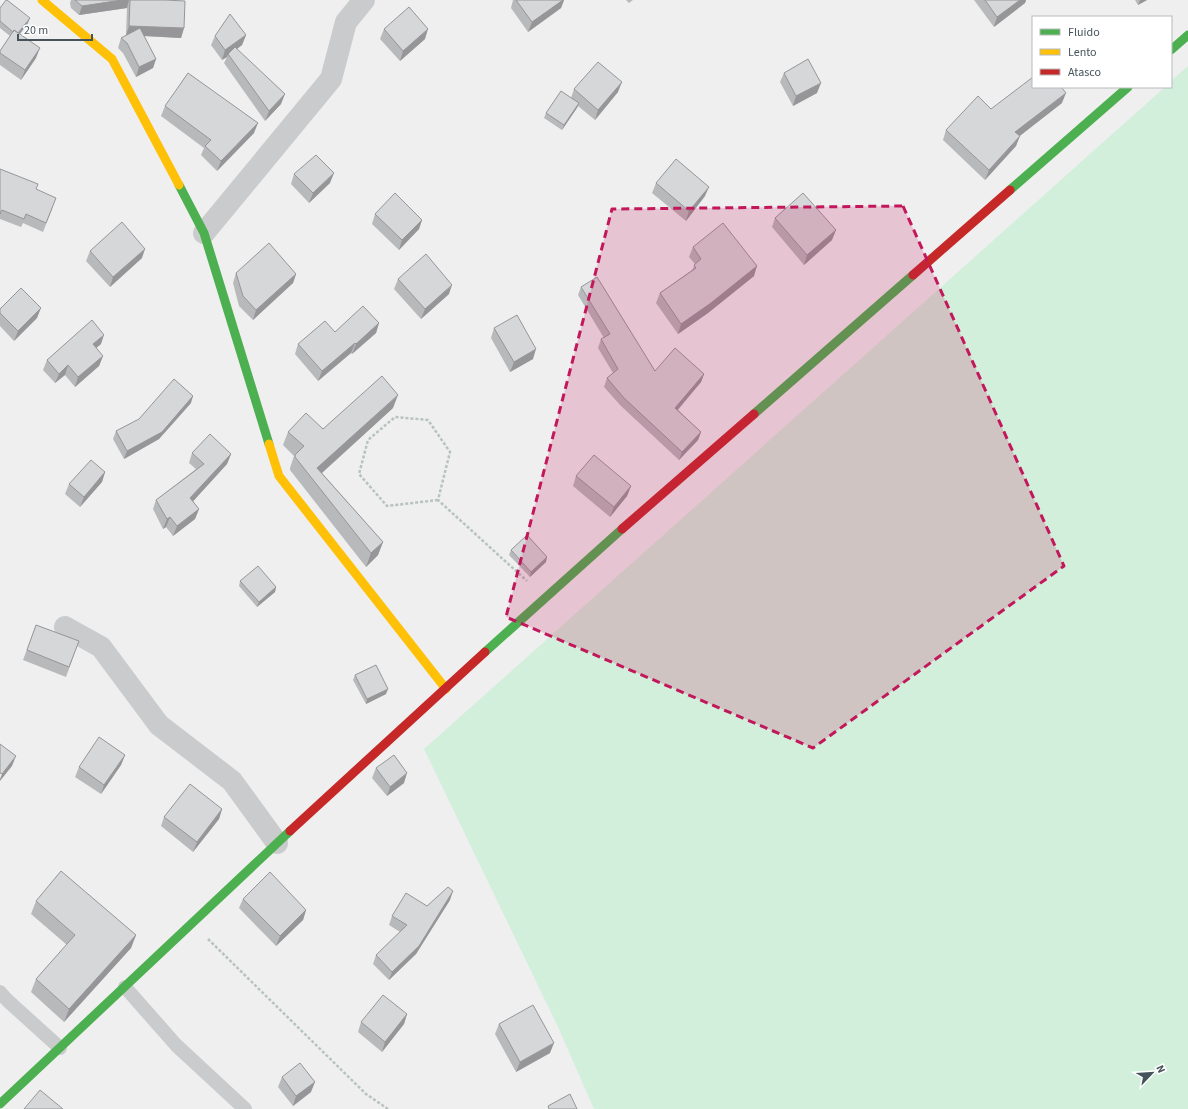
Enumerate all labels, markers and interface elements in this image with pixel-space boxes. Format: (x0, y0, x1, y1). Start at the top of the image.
scale bar (18, 16, 92, 42)
legend (1032, 16, 1172, 88)
text: 20 m (24, 22, 48, 39)
text: Fluido (1068, 24, 1100, 41)
text: Lento (1068, 44, 1097, 61)
text: Atasco (1068, 64, 1101, 81)
north arrow (1132, 1053, 1172, 1093)
text: N (1152, 1062, 1169, 1075)

